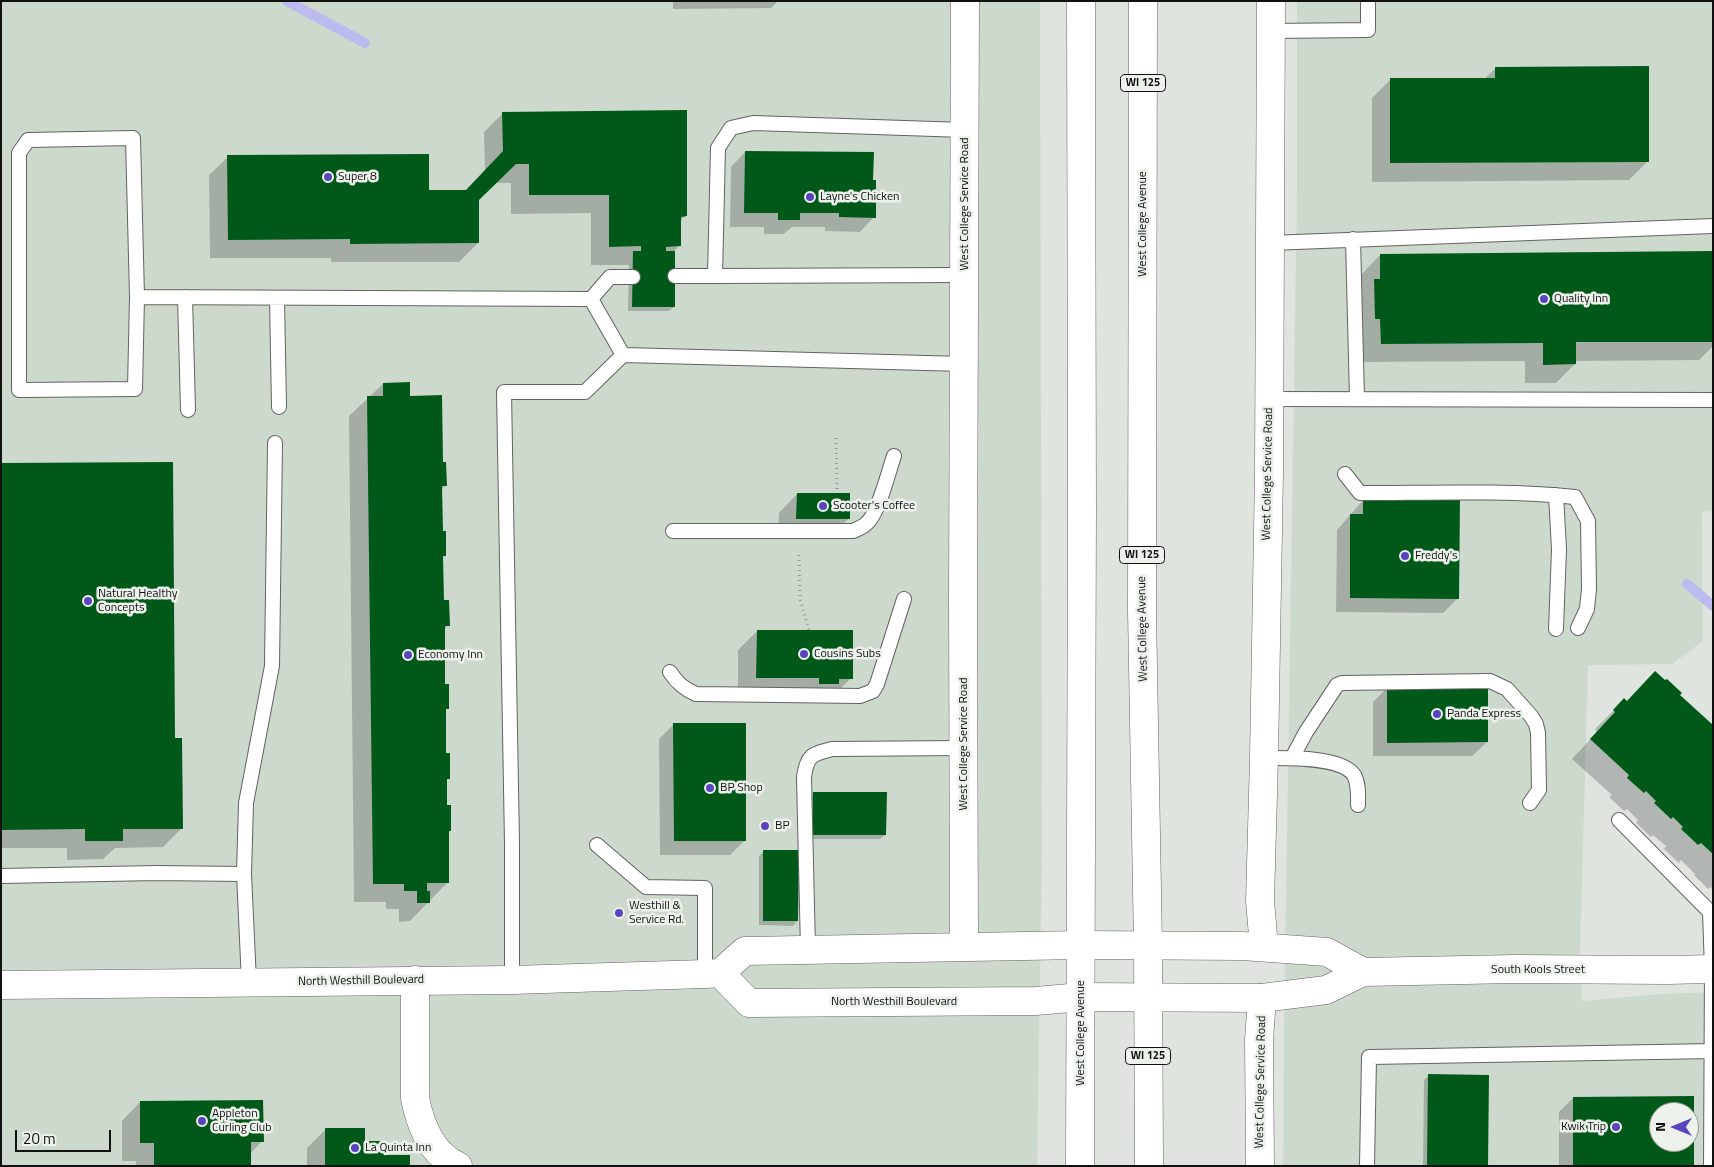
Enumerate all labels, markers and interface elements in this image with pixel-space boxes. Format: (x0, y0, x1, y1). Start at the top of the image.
road number: WI 125 (1120, 75, 1166, 92)
street label: West College Service Road (958, 137, 972, 271)
place label: Super 8 (338, 170, 377, 184)
marker: Super 8 (322, 171, 334, 183)
street label: West College Avenue (1136, 171, 1150, 277)
place label: Layne's Chicken (820, 190, 899, 204)
marker: Layne's Chicken (804, 191, 816, 203)
place label: Quality Inn (1554, 292, 1608, 306)
marker: Quality Inn (1538, 293, 1550, 305)
street label: West College Service Road (1260, 407, 1276, 541)
place label: Scooter's Coffee (833, 499, 915, 513)
marker: Scooter's Coffee (817, 500, 829, 512)
road number: WI 125 (1120, 546, 1164, 564)
place label: Freddy's (1415, 549, 1458, 563)
marker: Freddy's (1399, 550, 1411, 562)
street label: West College Avenue (1135, 576, 1151, 682)
place label: Natural Healthy Concepts (98, 587, 178, 615)
marker: Natural Healthy Concepts (82, 595, 94, 607)
place label: Cousins Subs (814, 647, 881, 661)
place label: Economy Inn (418, 648, 483, 662)
marker: Cousins Subs (798, 648, 810, 660)
marker: Economy Inn (402, 649, 414, 661)
street label: West College Service Road (957, 677, 971, 811)
place label: Panda Express (1447, 707, 1521, 721)
marker: Panda Express (1431, 708, 1443, 720)
place label: BP Shop (720, 781, 763, 795)
marker: BP Shop (704, 782, 716, 794)
place label: BP (775, 819, 790, 833)
marker: BP (759, 820, 771, 832)
place label: Westhill & Service Rd. (629, 899, 684, 927)
marker: Westhill & Service Rd. (613, 907, 625, 919)
street label: South Kools Street (1491, 963, 1585, 977)
street label: North Westhill Boulevard (298, 973, 424, 989)
street label: West College Avenue (1074, 980, 1088, 1086)
street label: North Westhill Boulevard (831, 995, 957, 1009)
street label: West College Service Road (1253, 1015, 1269, 1149)
road number: WI 125 (1126, 1048, 1170, 1064)
north arrow (1649, 1102, 1699, 1152)
place label: Appleton Curling Club (212, 1107, 272, 1135)
marker: Appleton Curling Club (196, 1115, 208, 1127)
scale bar (18, 1120, 114, 1152)
place label: Kwik Trip (1561, 1120, 1606, 1134)
marker: Kwik Trip (1610, 1121, 1622, 1133)
text: N (1649, 1122, 1670, 1132)
text: 20 m (23, 1127, 56, 1150)
place label: La Quinta Inn (365, 1141, 431, 1155)
marker: La Quinta Inn (349, 1142, 361, 1154)

